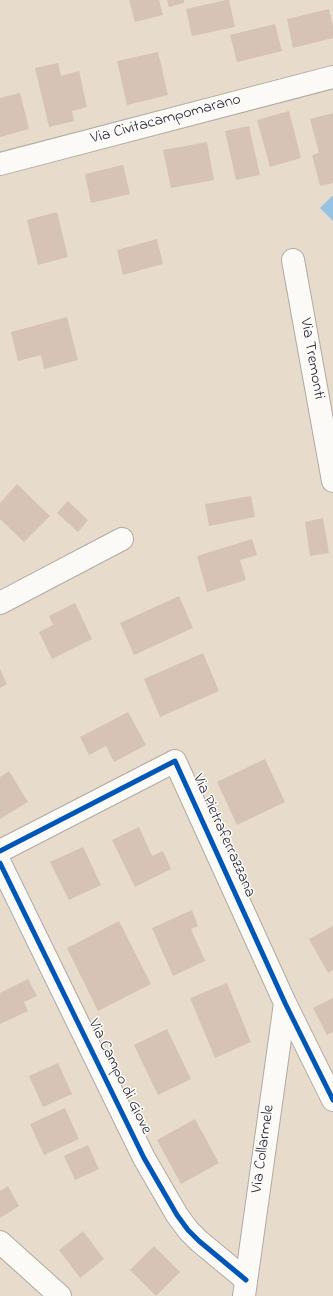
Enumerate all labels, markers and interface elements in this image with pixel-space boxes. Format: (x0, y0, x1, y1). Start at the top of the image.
street label: Via Civitacampomarano (89, 91, 243, 149)
street label: Via Tremonti (294, 317, 328, 401)
street label: Via Pietraferrazzana (187, 771, 259, 901)
street label: Via Campo di Giove (83, 1016, 155, 1138)
street label: Via Collarmele (248, 1104, 280, 1194)

